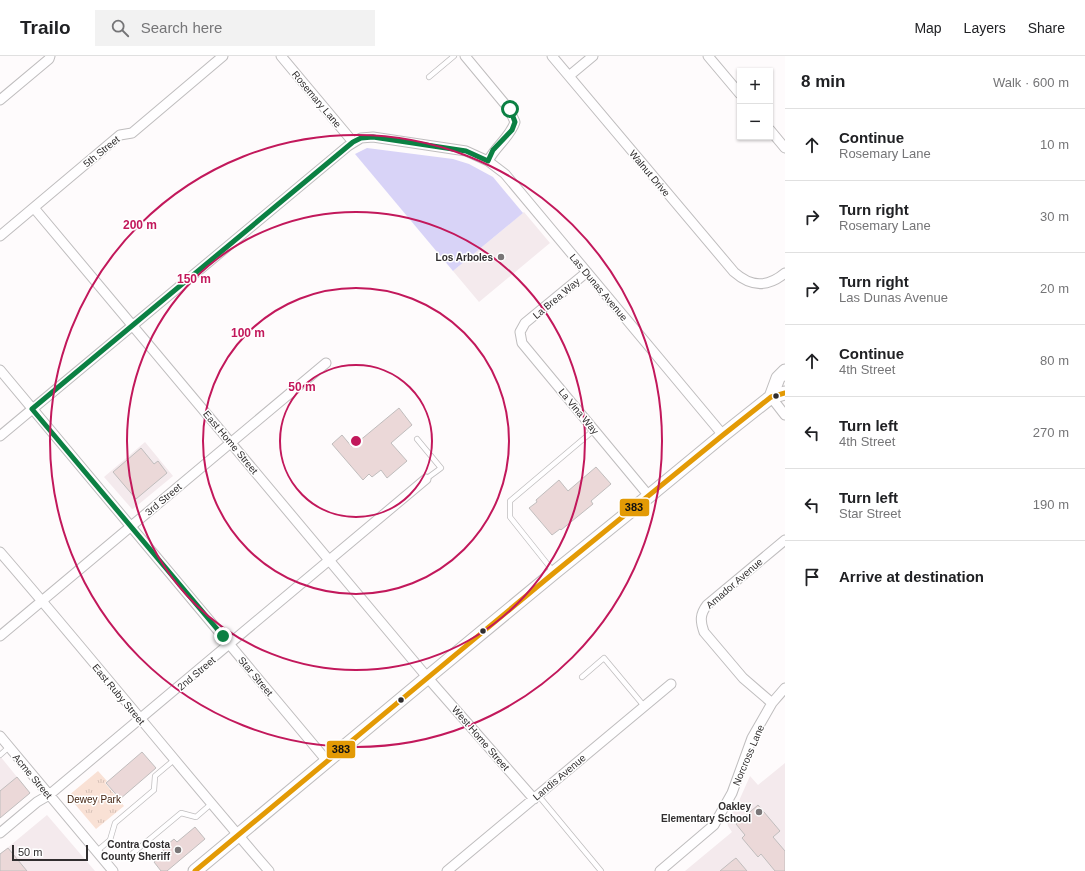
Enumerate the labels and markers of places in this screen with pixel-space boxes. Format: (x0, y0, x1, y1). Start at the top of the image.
place label: Los Arboles (436, 252, 493, 263)
marker: Los Arboles (496, 252, 506, 262)
unlabelled marker (771, 391, 781, 401)
centre of rings (349, 434, 363, 448)
unlabelled marker (478, 626, 488, 636)
unlabelled marker (396, 695, 406, 705)
place label: Oakley Elementary School (661, 801, 751, 824)
marker: Oakley Elementary School (754, 807, 764, 817)
place label: Contra Costa County Sheriff (101, 839, 171, 862)
marker: Contra Costa County Sheriff (173, 845, 183, 855)

